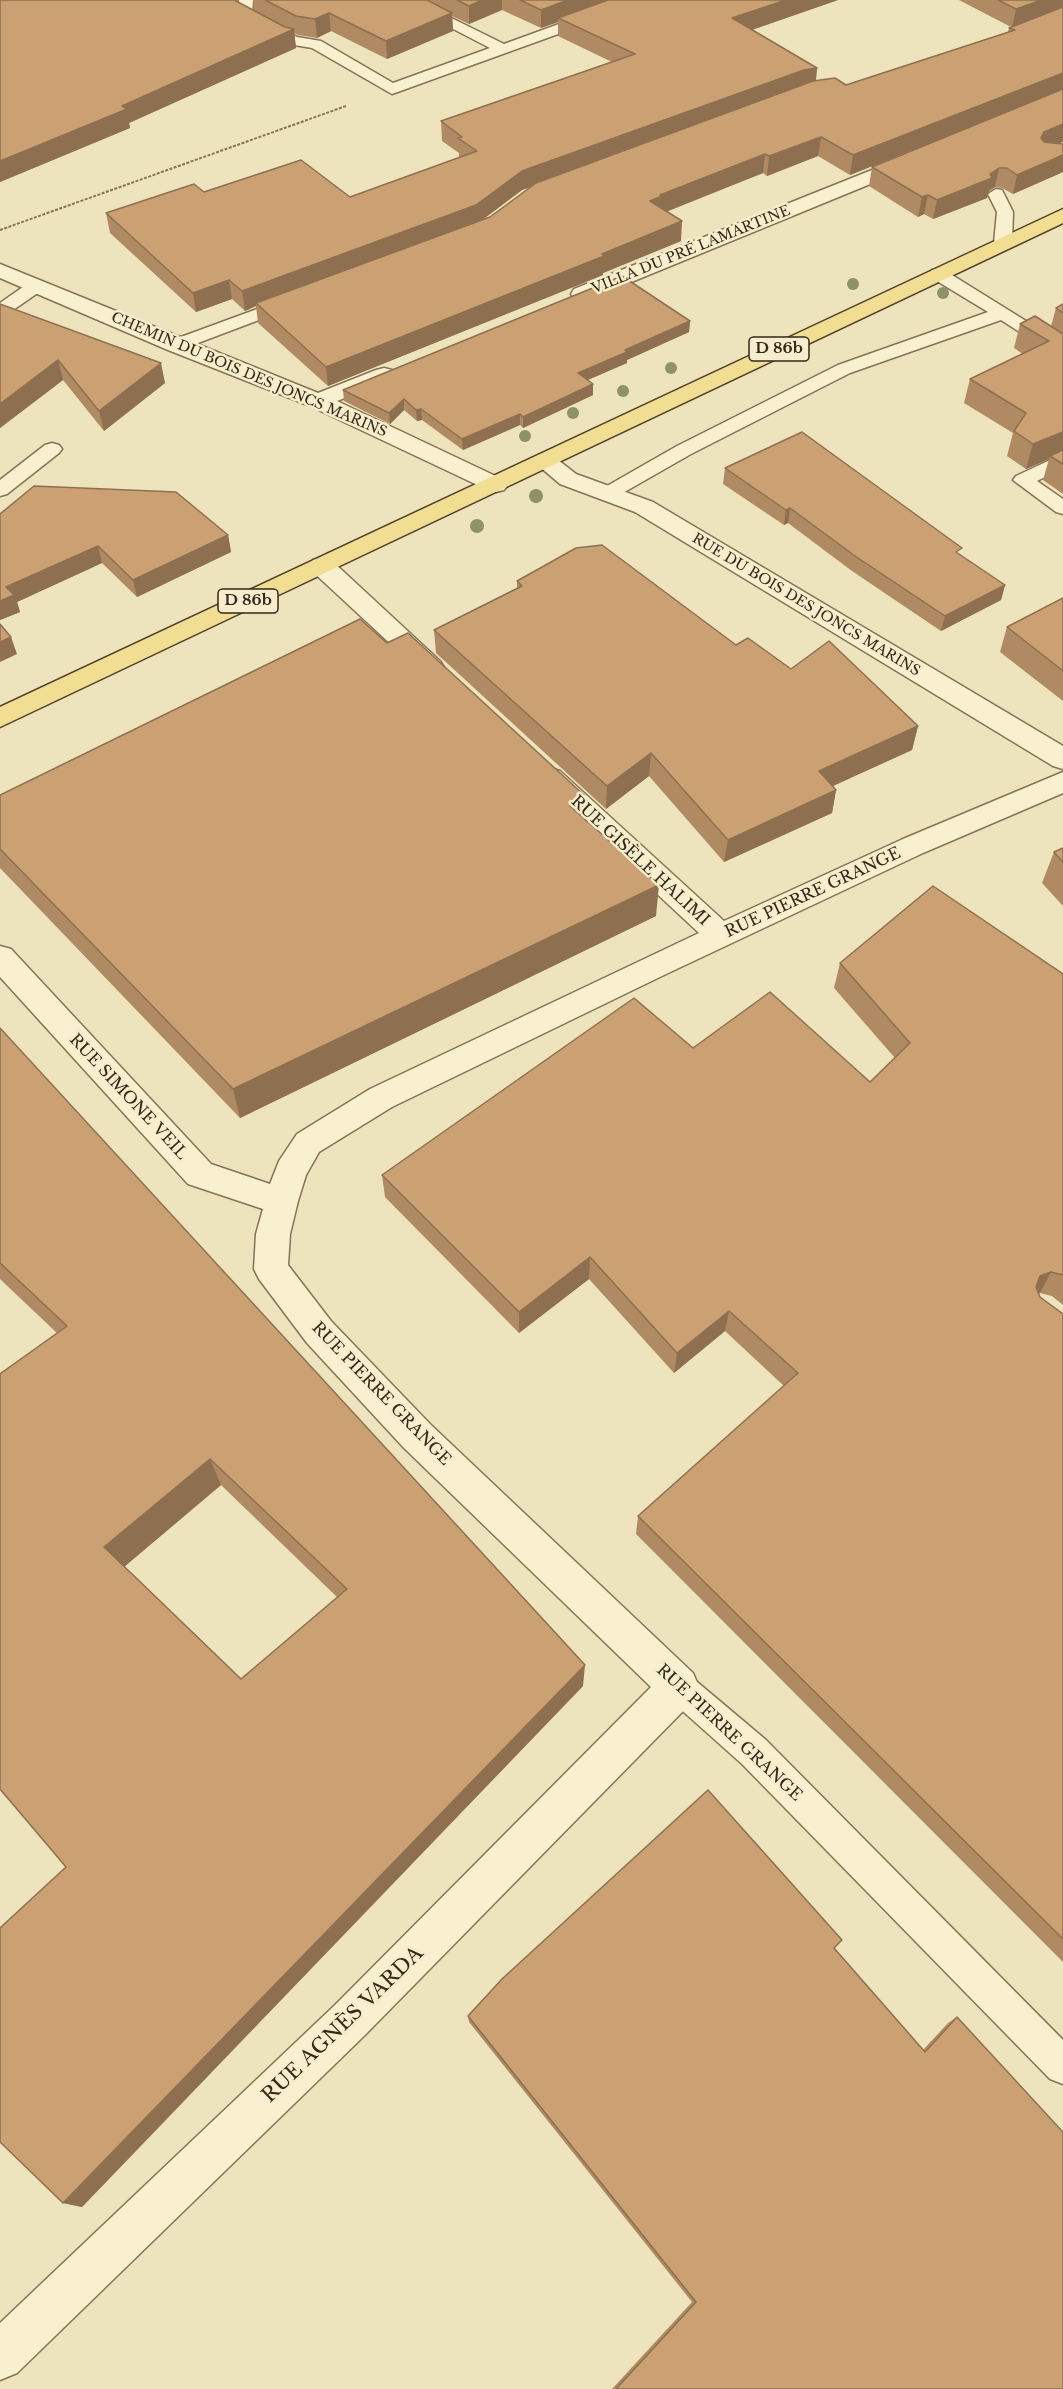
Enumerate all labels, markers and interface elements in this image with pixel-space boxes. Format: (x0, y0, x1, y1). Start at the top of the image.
street label: VILLA DU PRÉ LAMARTINE (589, 202, 793, 298)
street label: CHEMIN DU BOIS DES JONCS MARINS (109, 309, 389, 441)
road number: D 86b (749, 337, 809, 361)
street label: RUE DU BOIS DES JONCS MARINS (689, 530, 923, 680)
road number: D 86b (218, 589, 278, 613)
street label: RUE GISÈLE HALIMI (567, 792, 713, 930)
street label: RUE PIERRE GRANGE (722, 844, 904, 942)
street label: RUE SIMONE VEIL (65, 1030, 191, 1164)
street label: RUE PIERRE GRANGE (308, 1318, 454, 1470)
street label: RUE PIERRE GRANGE (652, 1661, 806, 1805)
street label: RUE AGNÈS VARDA (258, 1942, 428, 2108)

